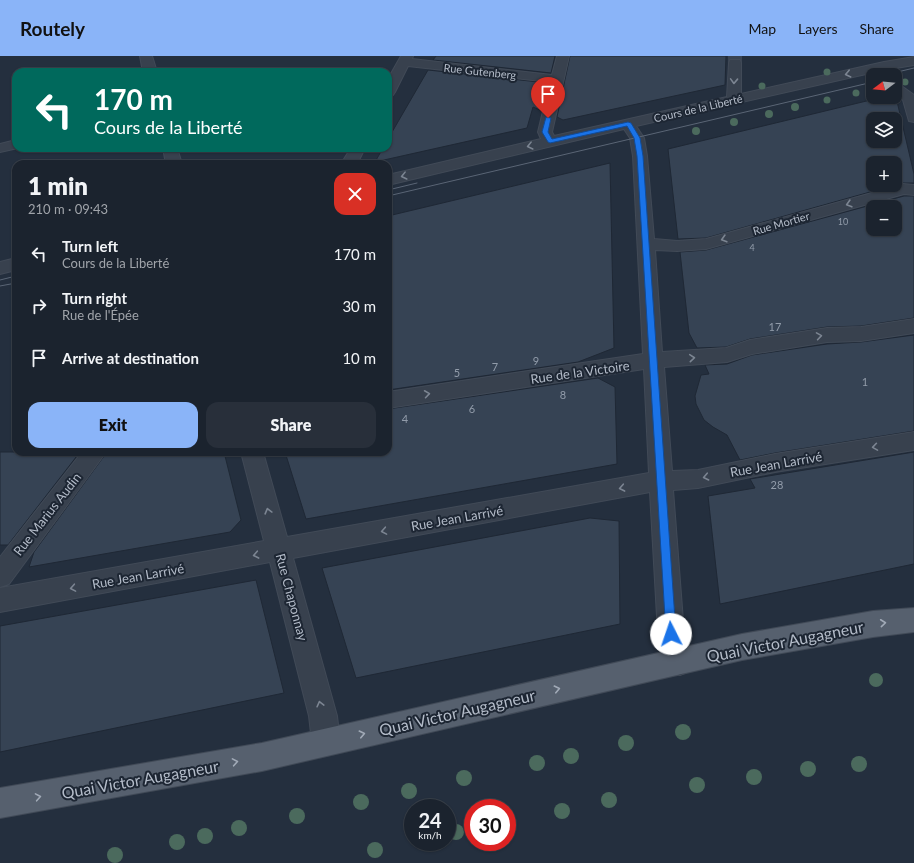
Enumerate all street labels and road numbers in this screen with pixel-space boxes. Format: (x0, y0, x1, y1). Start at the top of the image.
street label: Rue Gutenberg (443, 61, 517, 81)
street label: Cours de la Liberté (652, 91, 744, 125)
street label: Rue Mortier (751, 209, 811, 237)
street label: Rue de la Victoire (529, 357, 631, 387)
street label: Rue Jean Larrivé (729, 448, 823, 480)
street label: Rue Marius Audin (10, 469, 84, 559)
street label: Rue Jean Larrivé (410, 502, 504, 534)
street label: Rue Chaponnay (273, 552, 311, 643)
street label: Rue Jean Larrivé (91, 560, 185, 592)
street label: Quai Victor Augagneur (705, 616, 865, 666)
street label: Quai Victor Augagneur (377, 685, 537, 739)
street label: Quai Victor Augagneur (60, 756, 220, 802)

